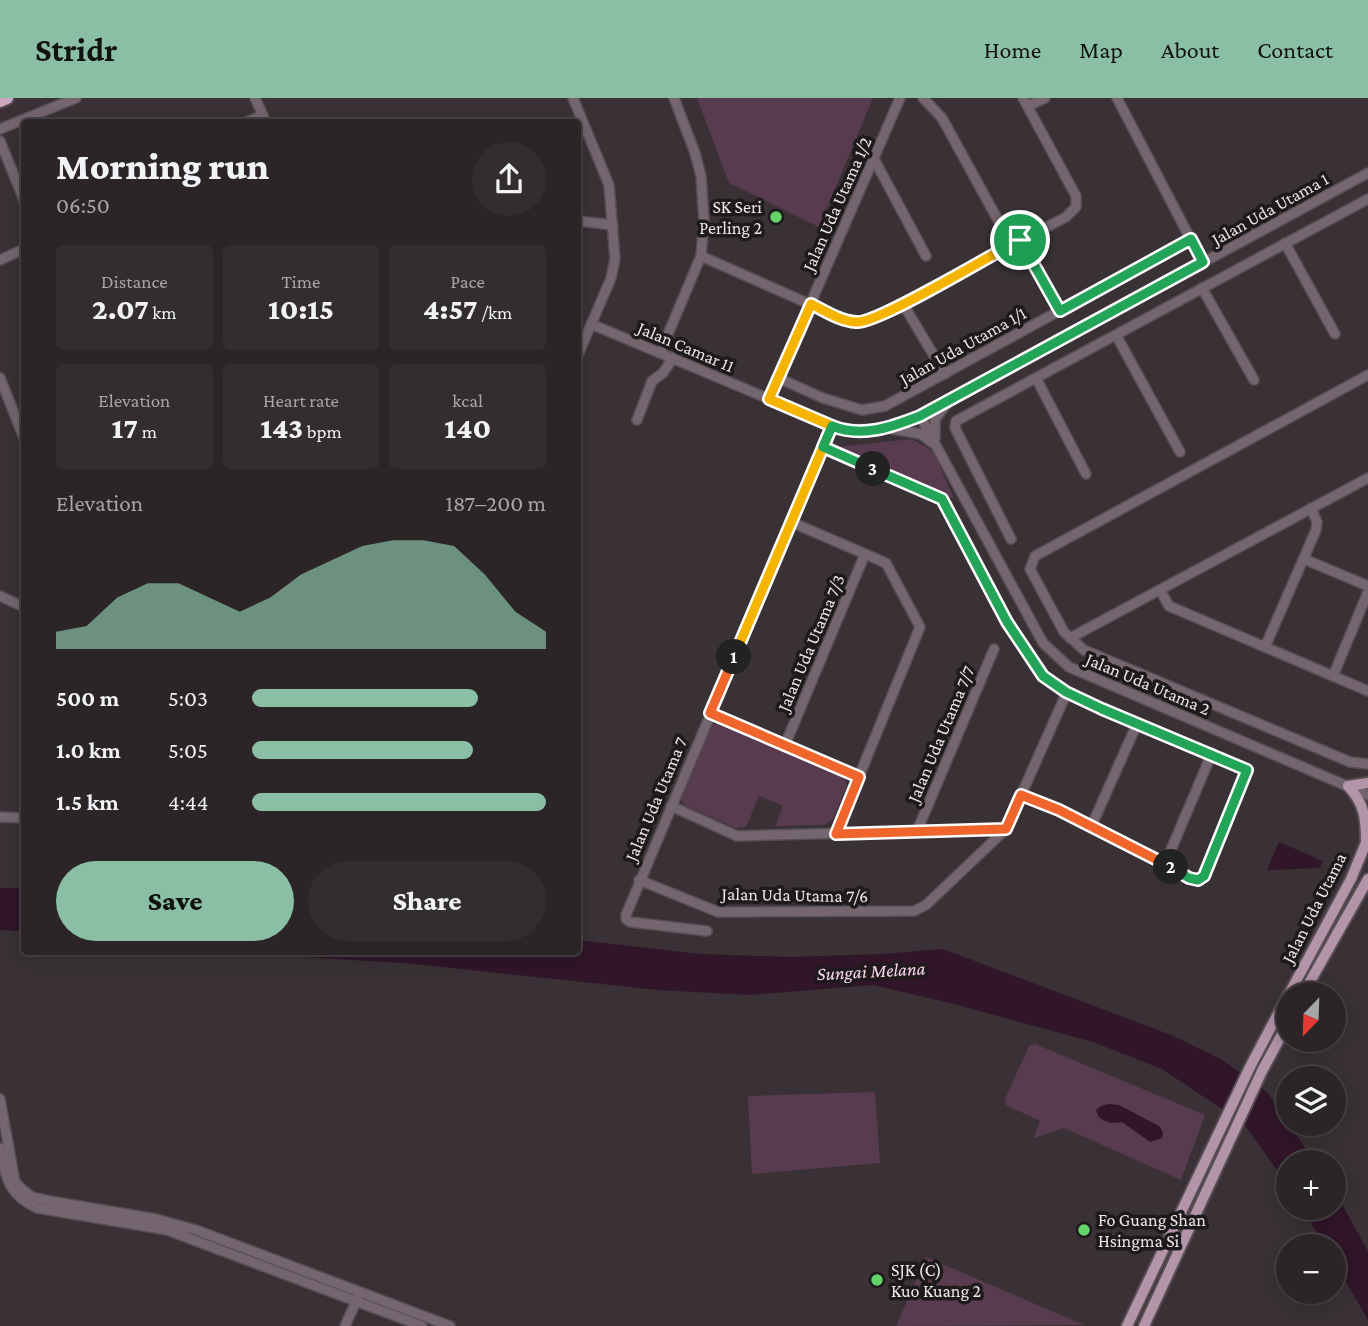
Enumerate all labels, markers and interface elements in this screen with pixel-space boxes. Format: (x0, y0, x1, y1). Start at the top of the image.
text: Stridr (35, 31, 117, 68)
text: Home (984, 36, 1041, 63)
text: Map (1079, 36, 1123, 63)
text: About (1161, 36, 1219, 63)
text: Contact (1257, 36, 1333, 63)
street label: Jalan Uda Utama 1/2 (798, 134, 876, 276)
button: share (472, 142, 546, 216)
text: Morning run (56, 145, 269, 187)
street label: Jalan Uda Utama 1 (1206, 169, 1332, 250)
text: 06:50 (56, 192, 110, 218)
place label: SK Seri Perling 2 (699, 197, 762, 238)
marker: SK Seri Perling 2 (768, 209, 784, 225)
pin (990, 210, 1050, 270)
icon: arrive (1001, 221, 1039, 259)
text: Distance (101, 271, 168, 292)
text: Time (282, 271, 320, 292)
text: Pace (451, 271, 485, 292)
text: 2.07 (92, 292, 149, 325)
text: 10:15 (268, 292, 334, 325)
text: 4:57 (423, 292, 478, 325)
text: km (149, 302, 177, 323)
text: /km (478, 302, 512, 323)
street label: Jalan Uda Utama 1/1 (894, 303, 1030, 390)
street label: Jalan Camar 11 (633, 317, 737, 376)
text: Elevation (98, 390, 170, 411)
text: Heart rate (263, 390, 339, 411)
text: kcal (452, 390, 483, 411)
text: 17 (112, 411, 138, 444)
text: 143 (260, 411, 303, 444)
text: 140 (444, 411, 491, 444)
text: m (138, 421, 157, 442)
text: bpm (303, 421, 342, 442)
pin: 3 (856, 452, 890, 486)
text: 3 (868, 458, 877, 479)
text: Elevation (56, 490, 143, 516)
text: 187–200 m (445, 490, 546, 516)
street label: Jalan Uda Utama 7/3 (772, 572, 849, 716)
pin: 1 (716, 640, 752, 674)
text: 1 (730, 646, 737, 667)
street label: Jalan Uda Utama 2 (1081, 648, 1213, 719)
street label: Jalan Uda Utama 7/7 (902, 663, 979, 807)
text: 500 m (56, 685, 119, 711)
text: 5:03 (168, 685, 208, 711)
street label: Jalan Uda Utama 7 (620, 734, 691, 866)
text: 1.0 km (56, 737, 121, 763)
text: 5:05 (168, 737, 208, 763)
text: 1.5 km (56, 789, 119, 815)
text: 4:44 (168, 789, 209, 815)
pin: 2 (1154, 850, 1188, 884)
street label: Jalan Uda Utama (1277, 850, 1350, 968)
text: 2 (1166, 856, 1175, 877)
button: Save (56, 861, 294, 941)
button: Share (308, 861, 546, 941)
street label: Jalan Uda Utama 7/6 (720, 884, 868, 906)
water label: Sungai Melana (816, 958, 926, 984)
north arrow (1276, 982, 1346, 1052)
map controls (1276, 982, 1346, 1304)
button: layers (1276, 1066, 1346, 1136)
button: + (1276, 1150, 1346, 1220)
place label: Fo Guang Shan Hsingma Si (1098, 1210, 1206, 1251)
marker: Fo Guang Shan Hsingma Si (1076, 1222, 1092, 1238)
button: − (1276, 1234, 1346, 1304)
place label: SJK (C) Kuo Kuang 2 (891, 1260, 981, 1301)
marker: SJK (C) Kuo Kuang 2 (869, 1272, 885, 1288)

